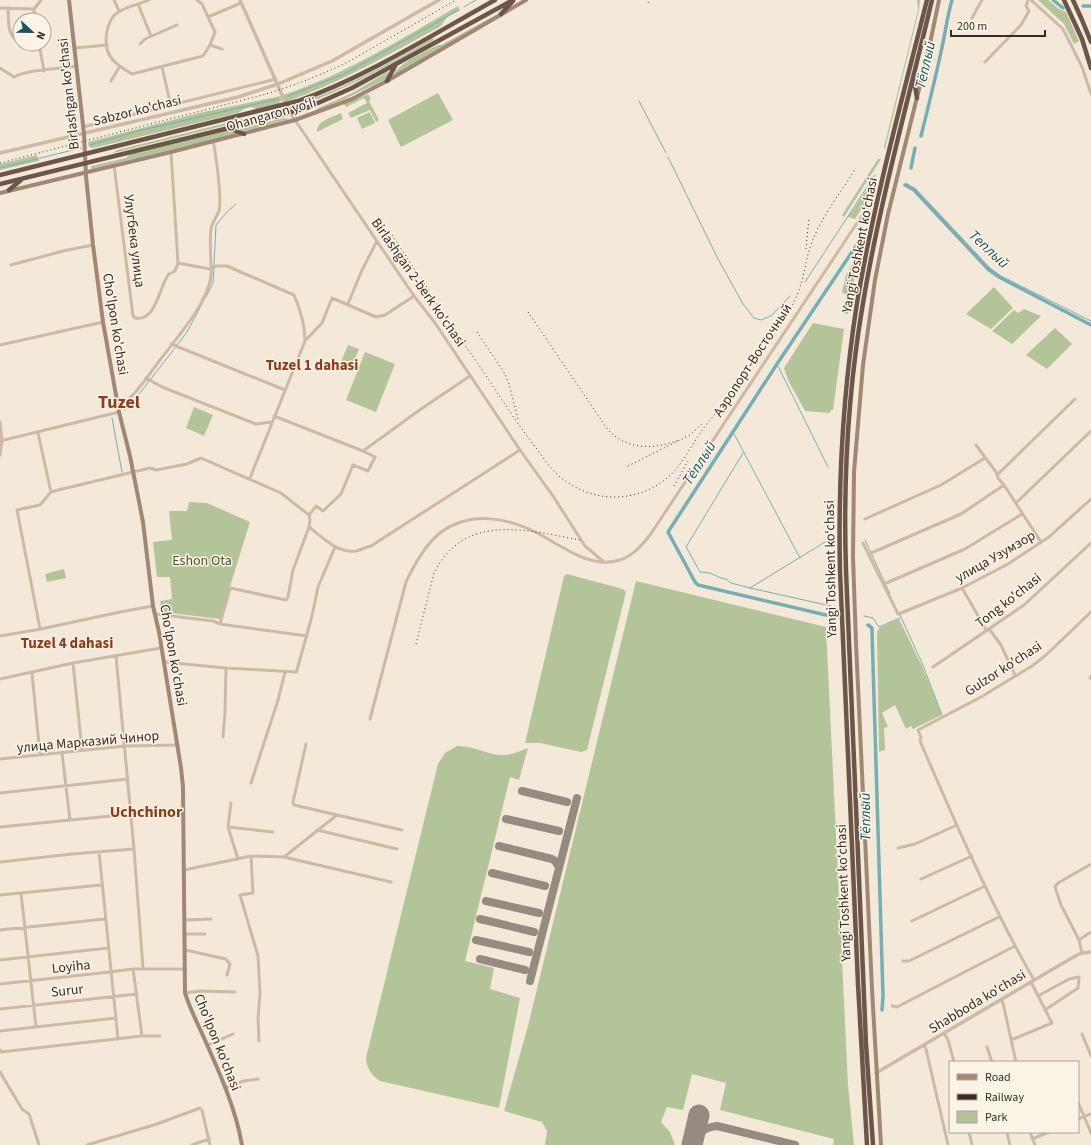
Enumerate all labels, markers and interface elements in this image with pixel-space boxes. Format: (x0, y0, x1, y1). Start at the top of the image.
north arrow (12, 12, 52, 52)
scale bar (951, 12, 1045, 38)
text: 200 m (957, 18, 987, 35)
text: N (32, 29, 49, 42)
street label: Birlashgan ko'chasi (53, 37, 85, 151)
water label: Тёплый (910, 39, 941, 91)
street label: Sabzor ko'chasi (91, 90, 184, 132)
street label: Ohangaron yoʻli (224, 93, 319, 137)
street label: Yangi Toshkent ko‘chasi (837, 176, 883, 316)
street label: Улугбека улица (118, 193, 150, 289)
street label: Birlashgan 2-berk ko'chasi (366, 214, 470, 351)
water label: Теплый (964, 225, 1014, 274)
street label: Cho'lpon ko'chasi (97, 272, 133, 377)
street label: Аэропорт-Восточный (709, 300, 797, 421)
district label: Tuzel 1 dahasi (266, 355, 358, 376)
district label: Tuzel (98, 390, 140, 415)
water label: Тёплый (677, 437, 721, 489)
street label: Yangi Toshkent ko‘chasi (820, 500, 842, 639)
street label: улица Узумзор (952, 526, 1040, 588)
park label: Eshon Ota (172, 551, 232, 571)
street label: Tong ko'chasi (971, 569, 1046, 633)
street label: Cho'lpon ko'chasi (154, 603, 192, 708)
district label: Tuzel 4 dahasi (21, 633, 113, 654)
street label: Gulzor ko'chasi (961, 636, 1046, 701)
street label: улица Марказий Чинор (16, 726, 160, 758)
water label: Тёплый (855, 792, 876, 841)
district label: Uchchinor (110, 801, 183, 823)
street label: Yangi Toshkent ko‘chasi (832, 824, 856, 963)
street label: Loyiha (51, 955, 91, 979)
street label: Shabboda ko'chasi (925, 965, 1030, 1039)
street label: Surur (50, 979, 84, 1003)
street label: Cho'lpon ko'chasi (189, 991, 246, 1094)
legend (949, 1061, 1079, 1133)
text: Road (985, 1069, 1011, 1086)
text: Railway (985, 1089, 1024, 1106)
text: Park (985, 1109, 1007, 1126)

